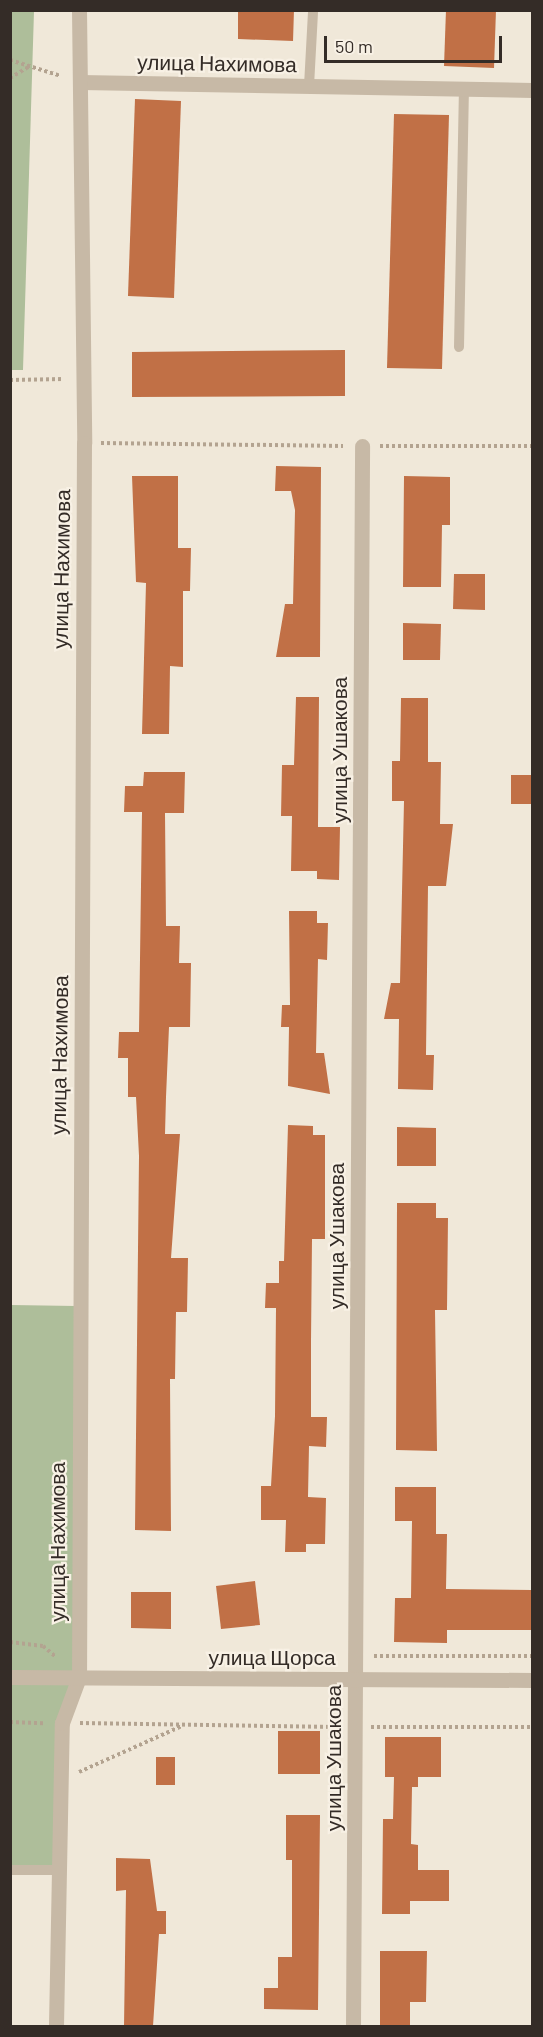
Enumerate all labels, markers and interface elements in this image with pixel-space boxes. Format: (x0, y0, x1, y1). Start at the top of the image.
scale bar (327, 24, 506, 62)
text: 50 m (335, 35, 373, 57)
street label: улица Нахимова (137, 49, 297, 77)
street label: улица Нахимова (47, 489, 75, 649)
street label: улица Ушакова (326, 677, 352, 823)
street label: улица Нахимова (45, 975, 73, 1135)
street label: улица Ушакова (323, 1163, 349, 1309)
street label: улица Нахимова (44, 1462, 70, 1622)
street label: улица Щорса (208, 1644, 336, 1670)
street label: улица Ушакова (320, 1685, 346, 1831)

